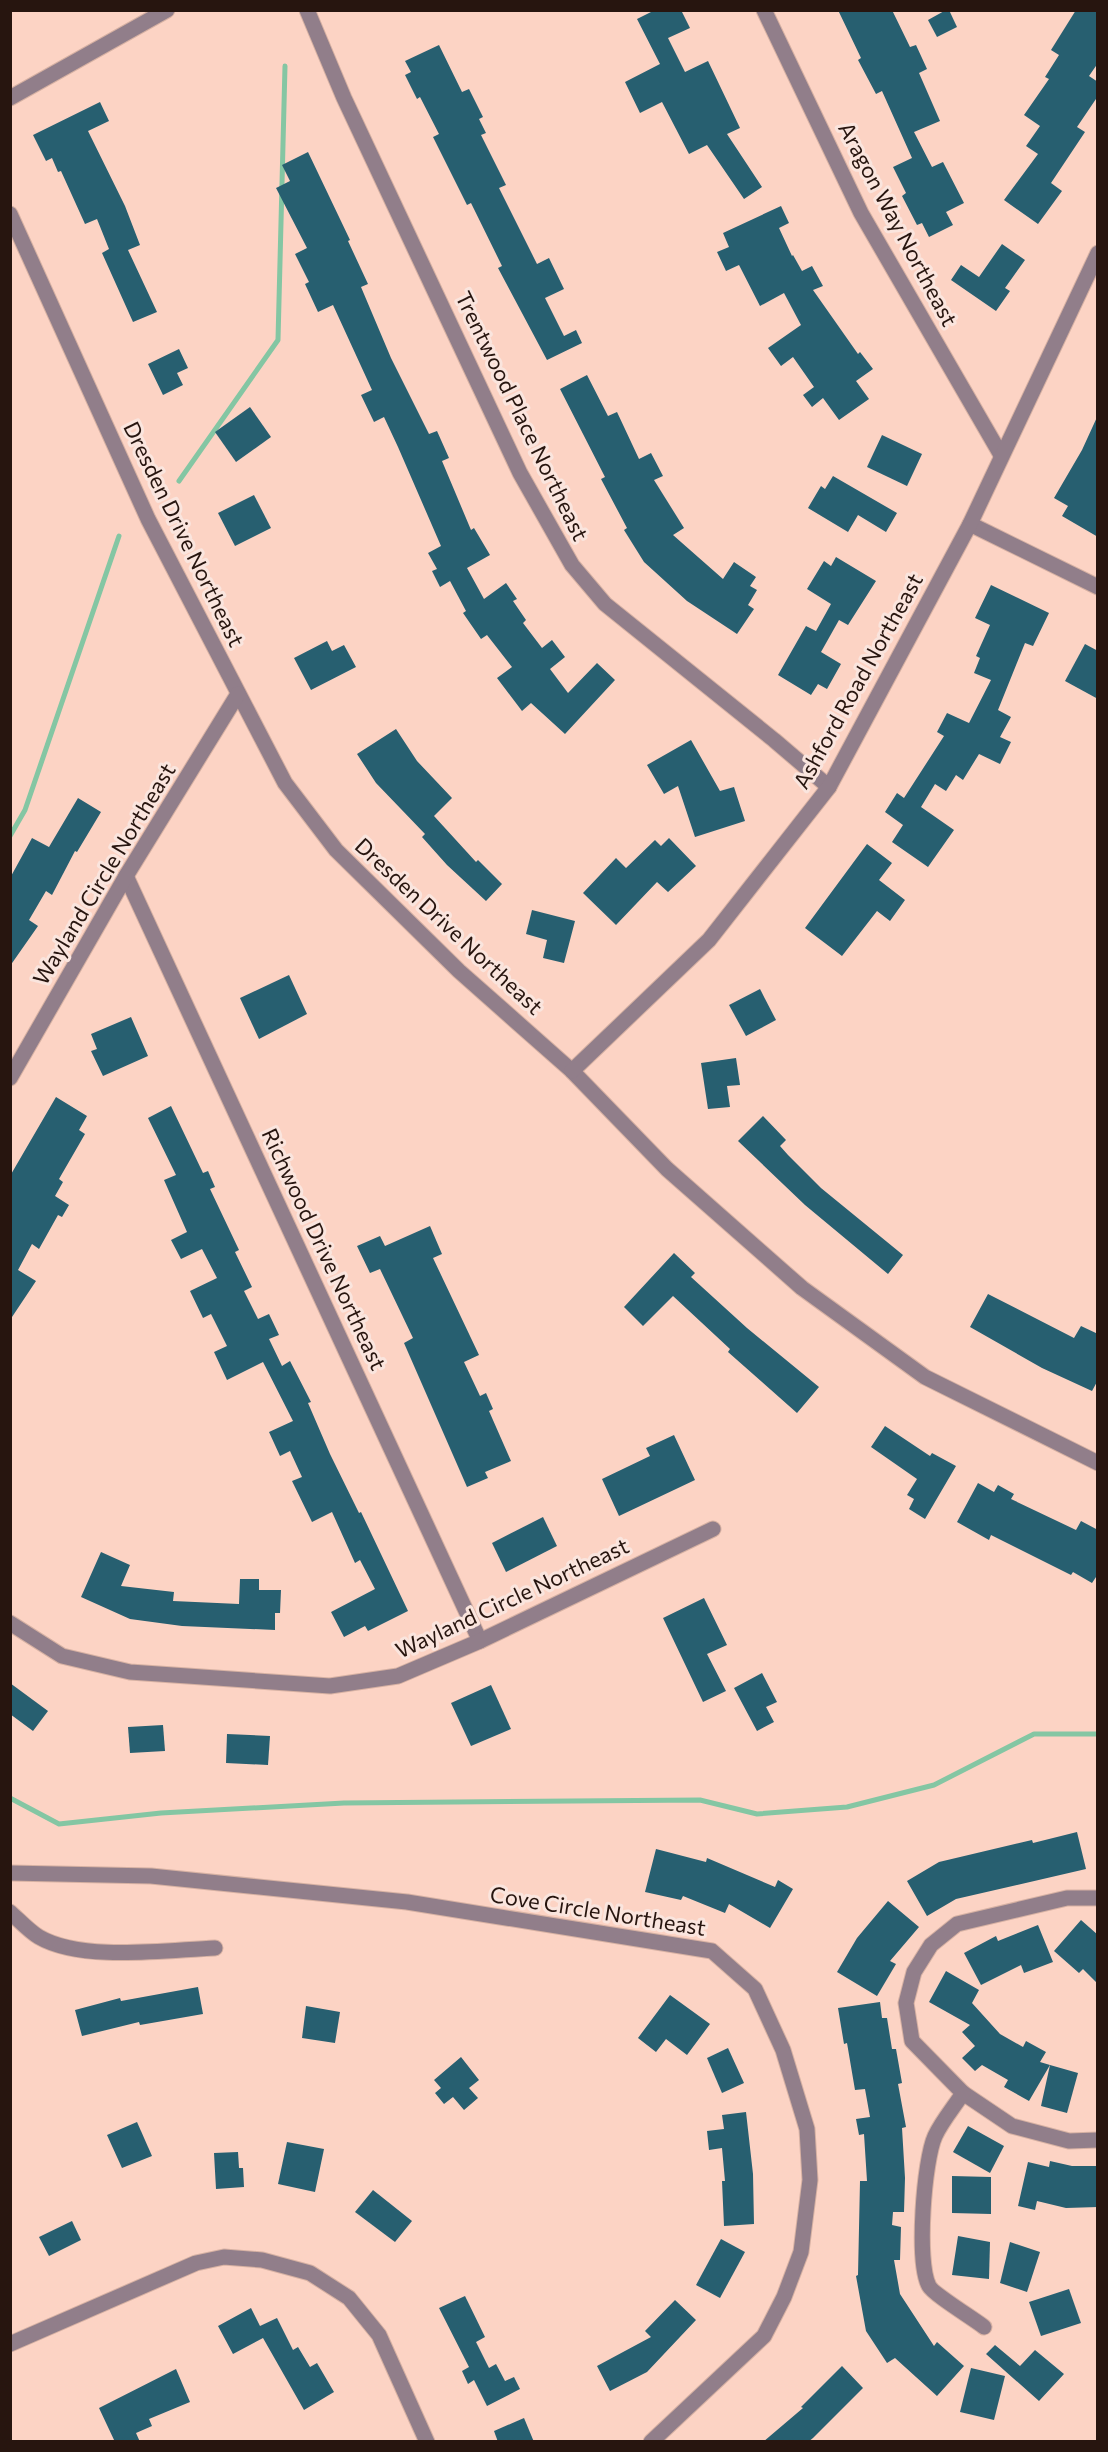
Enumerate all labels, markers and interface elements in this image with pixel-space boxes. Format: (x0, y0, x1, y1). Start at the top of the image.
street label: Aragon Way Northeast (833, 117, 964, 330)
street label: Trentwood Place Northeast (450, 287, 595, 545)
street label: Dresden Drive Northeast (118, 417, 251, 651)
street label: Ashford Road Northeast (787, 568, 928, 793)
street label: Wayland Circle Northeast (27, 758, 181, 990)
street label: Dresden Drive Northeast (350, 832, 549, 1020)
street label: Richwood Drive Northeast (257, 1124, 392, 1374)
street label: Wayland Circle Northeast (391, 1532, 633, 1663)
street label: Cove Circle Northeast (488, 1880, 708, 1941)

